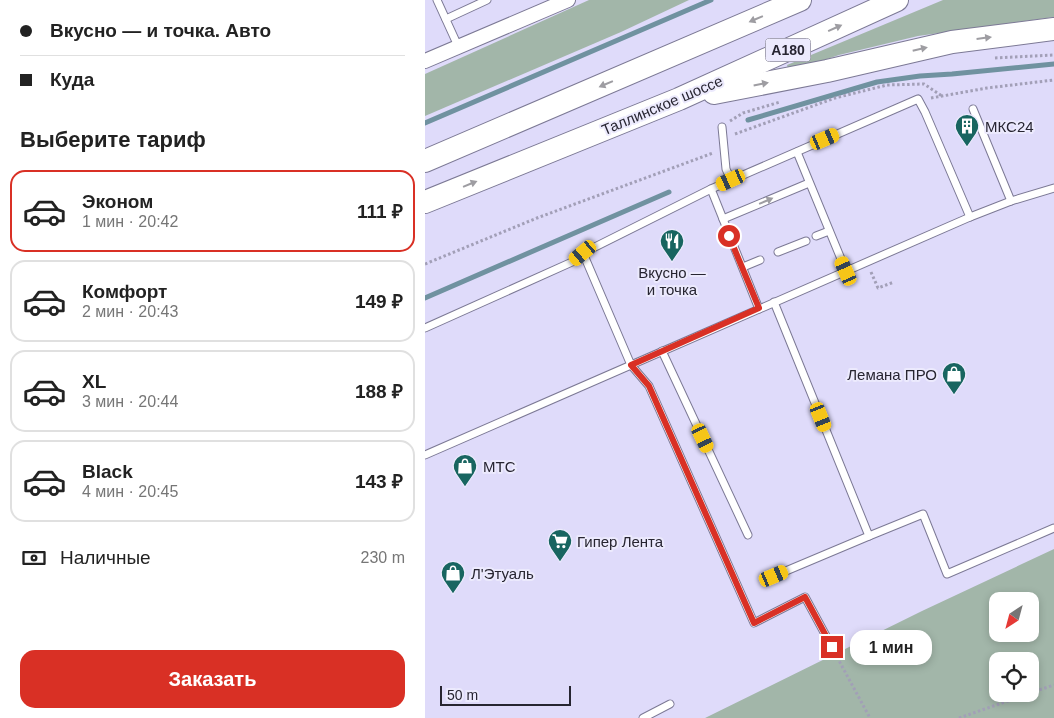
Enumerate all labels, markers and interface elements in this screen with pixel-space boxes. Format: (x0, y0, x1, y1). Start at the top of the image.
one-way arrow (748, 16, 763, 24)
text: Вкусно — и точка. Авто (50, 20, 271, 41)
one-way arrow (828, 24, 842, 32)
one-way arrow (976, 34, 992, 42)
road number: A180 (765, 38, 811, 62)
one-way arrow (913, 45, 928, 53)
text: Куда (50, 69, 94, 90)
street label: Таллинское шоссе (599, 72, 725, 138)
one-way arrow (754, 79, 770, 87)
one-way arrow (599, 80, 613, 88)
building icon: МКС24 (954, 113, 980, 147)
place label: МКС24 (985, 118, 1034, 135)
car (808, 126, 841, 152)
text: Выберите тариф (20, 127, 206, 152)
car (714, 167, 747, 193)
one-way arrow (463, 179, 477, 187)
icon: car (22, 189, 67, 234)
text: Эконом (82, 191, 153, 212)
one-way arrow (759, 197, 773, 205)
text: 111 ₽ (357, 201, 403, 222)
text: 1 мин · 20:42 (82, 213, 178, 230)
route start (718, 225, 740, 247)
restaurant icon: Вкусно — и точка (659, 228, 685, 262)
car (566, 238, 599, 268)
car (833, 254, 858, 288)
place label: Вкусно — и точка (638, 264, 706, 298)
icon: car (22, 279, 67, 324)
text: Комфорт (82, 281, 167, 302)
text: 149 ₽ (355, 291, 403, 312)
text: 2 мин · 20:43 (82, 303, 178, 320)
shop icon: Лемана ПРО (941, 361, 967, 395)
place label: Лемана ПРО (847, 366, 937, 383)
icon: car (22, 369, 67, 414)
text: XL (82, 371, 106, 392)
text: 188 ₽ (355, 381, 403, 402)
text: 3 мин · 20:44 (82, 393, 178, 410)
car (808, 400, 833, 434)
car (689, 421, 716, 455)
shop icon: МТС (452, 453, 478, 487)
place label: МТС (483, 458, 516, 475)
icon: car (22, 459, 67, 504)
text: Black (82, 461, 133, 482)
text: 143 ₽ (355, 471, 403, 492)
text: 4 мин · 20:45 (82, 483, 178, 500)
supermarket icon: Гипер Лента (547, 528, 573, 562)
place label: Гипер Лента (577, 533, 664, 550)
icon: cash (20, 544, 48, 572)
text: Наличные (60, 547, 151, 568)
text: 230 m (361, 549, 405, 566)
shop icon: Л'Этуаль (440, 560, 466, 594)
car (757, 563, 790, 589)
place label: Л'Этуаль (471, 565, 534, 582)
north arrow (989, 592, 1039, 642)
map controls (989, 592, 1039, 702)
callout: 1 мин (849, 630, 932, 664)
route end (821, 636, 843, 658)
text: 1 мин (869, 639, 913, 656)
button: Заказать (20, 650, 405, 708)
button: locate (989, 652, 1039, 702)
scale bar (440, 683, 571, 706)
text: 50 m (447, 687, 478, 703)

